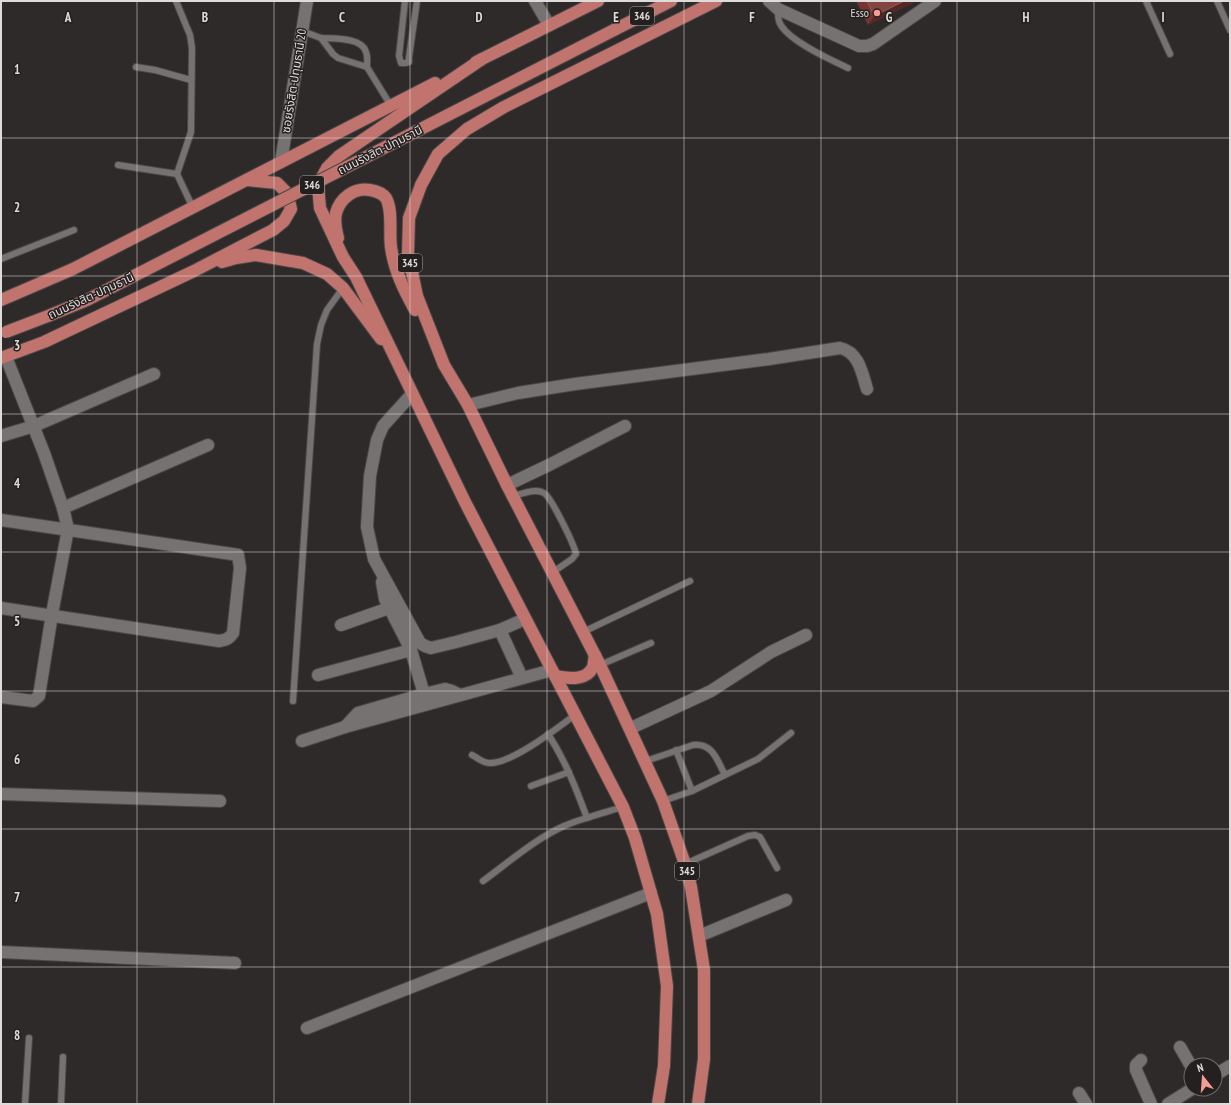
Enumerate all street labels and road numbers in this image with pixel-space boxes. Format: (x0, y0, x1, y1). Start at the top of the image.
road number: 346 (630, 7, 654, 25)
street label: ซอยรังสิต-ปทุมธานี 20 (278, 28, 309, 134)
street label: ถนนรังสิต-ปทุมธานี (335, 122, 425, 177)
road number: 346 (300, 176, 324, 194)
road number: 345 (398, 254, 422, 272)
street label: ถนนรังสิต-ปทุมธานี (46, 269, 136, 322)
road number: 345 (675, 862, 699, 880)

